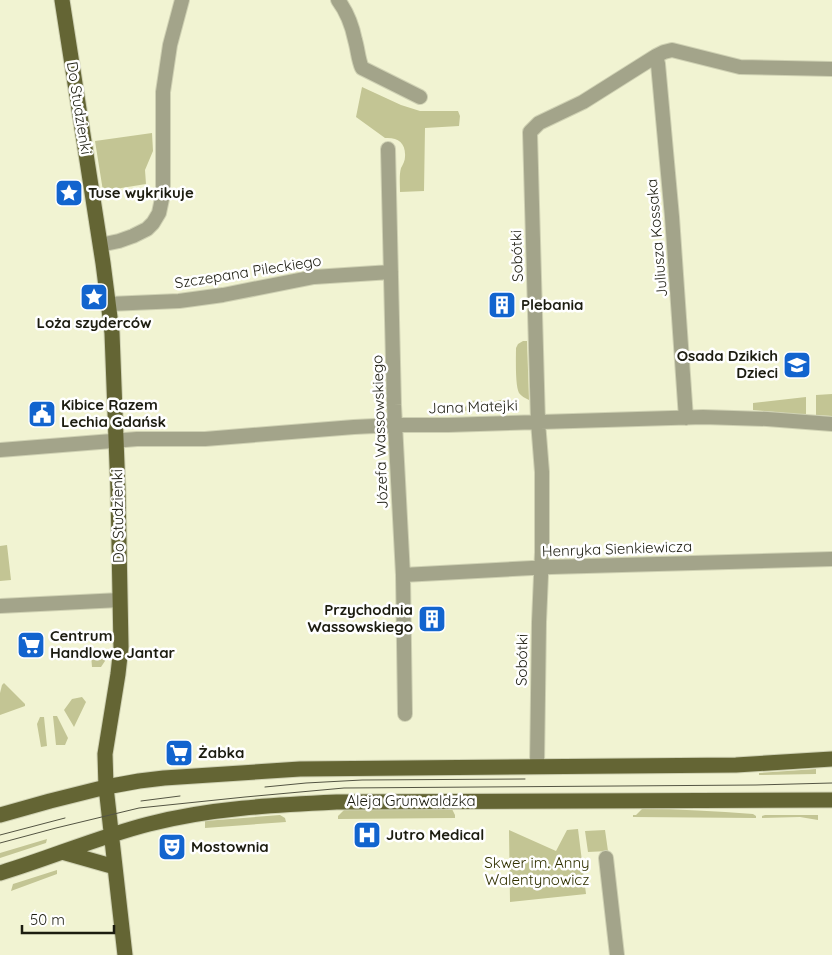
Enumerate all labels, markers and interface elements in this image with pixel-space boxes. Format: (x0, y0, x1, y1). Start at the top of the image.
street label: Do Studzienki (63, 60, 96, 156)
place icon: Tuse wykrikuje (54, 178, 84, 208)
street label: Juliusza Kossaka (642, 178, 671, 298)
place label: Tuse wykrikuje (88, 183, 194, 202)
street label: Sobótki (506, 230, 527, 282)
street label: Szczepana Pileckiego (173, 251, 323, 292)
place icon: Loża szyderców (79, 282, 109, 312)
building icon: Plebania (487, 290, 517, 320)
place label: Plebania (521, 295, 584, 314)
place label: Loża szyderców (36, 313, 152, 332)
place label: Osada Dzikich Dzieci (677, 346, 778, 382)
school or university icon: Osada Dzikich Dzieci (782, 350, 812, 380)
street label: Józefa Wassowskiego (367, 355, 392, 509)
place label: Kibice Razem Lechia Gdańsk (61, 395, 166, 431)
street label: Jana Matejki (428, 395, 518, 418)
public building icon: Kibice Razem Lechia Gdańsk (27, 399, 57, 429)
street label: Do Studzienki (107, 469, 128, 563)
street label: Henryka Sienkiewicza (541, 536, 692, 561)
place label: Przychodnia Wassowskiego (308, 600, 413, 636)
building icon: Przychodnia Wassowskiego (417, 604, 447, 634)
place label: Centrum Handlowe Jantar (50, 626, 176, 662)
supermarket icon: Centrum Handlowe Jantar (16, 630, 46, 660)
street label: Sobótki (512, 634, 531, 686)
supermarket icon: Żabka (164, 738, 194, 768)
place label: Żabka (198, 743, 244, 762)
street label: Aleja Grunwaldzka (346, 791, 476, 810)
hospital icon: Jutro Medical (352, 820, 382, 850)
place label: Jutro Medical (386, 825, 484, 844)
theatre icon: Mostownia (157, 832, 187, 862)
place label: Mostownia (191, 837, 269, 856)
park label: Skwer im. Anny Walentynowicz (484, 853, 590, 889)
scale bar (22, 902, 115, 934)
text: 50 m (30, 910, 65, 929)

